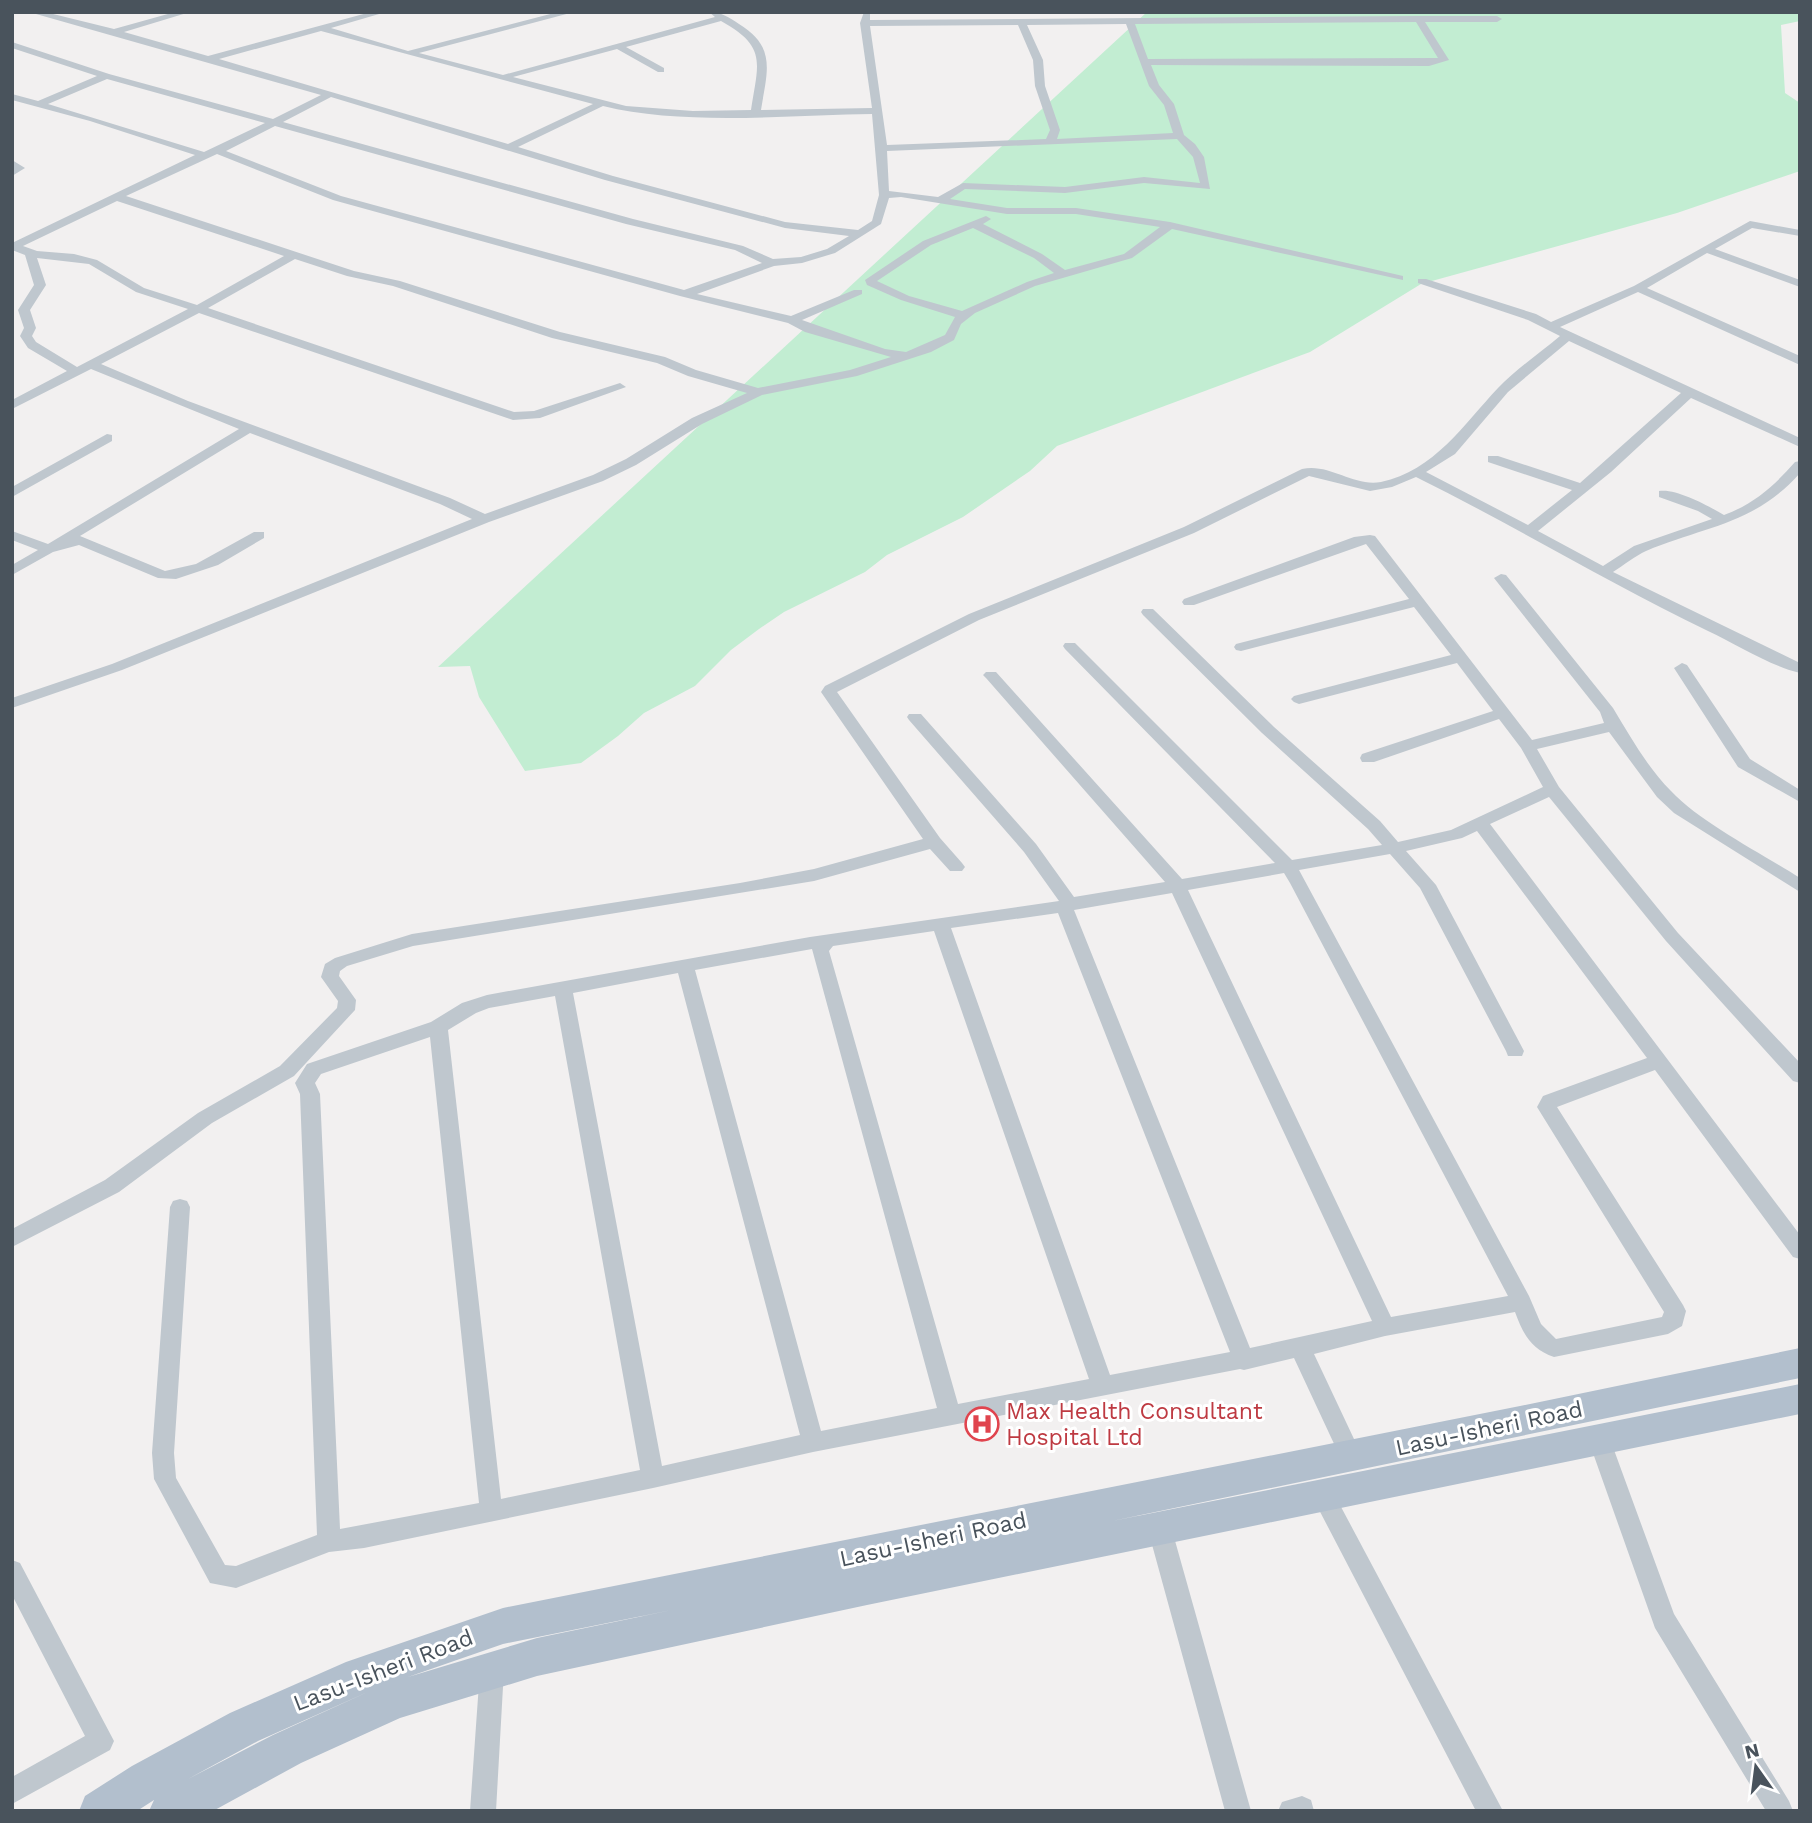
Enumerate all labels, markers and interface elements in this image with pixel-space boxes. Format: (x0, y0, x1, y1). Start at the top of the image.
street label: Lasu-Isheri Road (1393, 1395, 1585, 1462)
place label: Max Health Consultant Hospital Ltd (1006, 1398, 1263, 1451)
hospital icon: Max Health Consultant Hospital Ltd (963, 1405, 1001, 1443)
street label: Lasu-Isheri Road (837, 1506, 1029, 1573)
street label: Lasu-Isheri Road (289, 1624, 477, 1717)
north arrow (1721, 1732, 1791, 1802)
text: N (1742, 1738, 1762, 1764)

